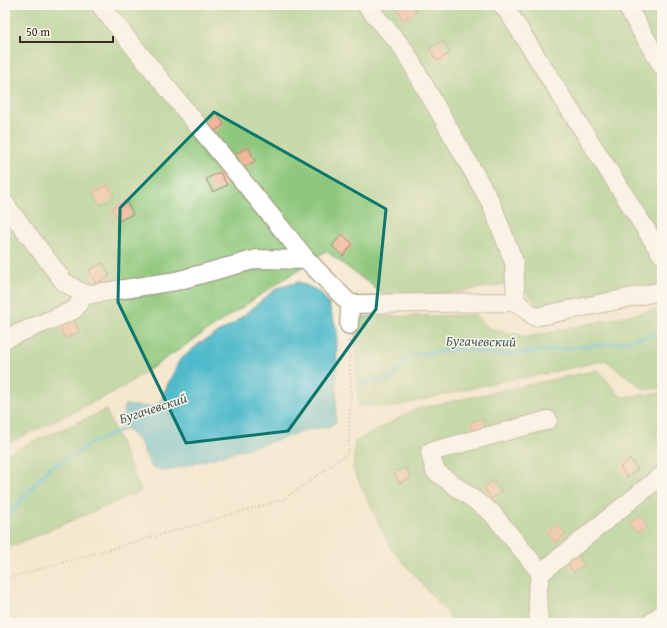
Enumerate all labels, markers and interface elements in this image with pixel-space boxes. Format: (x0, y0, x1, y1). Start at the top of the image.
scale bar (20, 18, 113, 44)
text: 50 m (26, 23, 50, 40)
water label: Бугачевский (446, 330, 516, 352)
water label: Бугачевский (116, 388, 190, 428)

